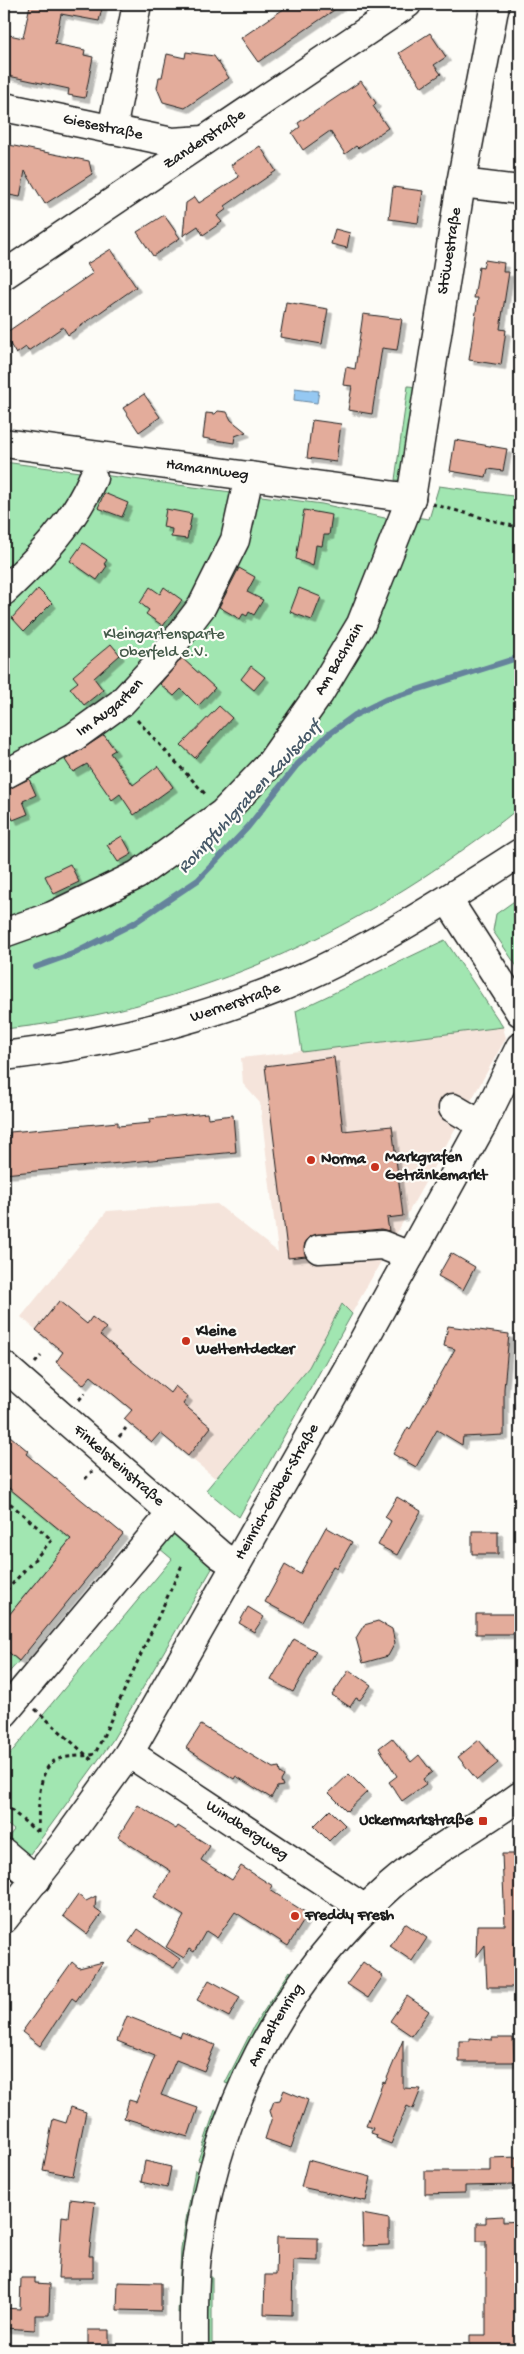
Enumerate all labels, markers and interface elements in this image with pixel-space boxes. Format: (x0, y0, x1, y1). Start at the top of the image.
street label: Zanderstraße (160, 105, 250, 174)
street label: Giesestraße (61, 110, 145, 145)
street label: Stöwestraße (434, 205, 467, 296)
street label: Hamannweg (165, 455, 250, 485)
street label: Am Bachrain (311, 619, 369, 699)
park label: Kleingartensparte Oberfeld e.V. (104, 626, 225, 663)
street label: Im Augarten (73, 675, 148, 742)
water label: Rohrpfuhlgraben Kaulsdorf (174, 715, 328, 878)
street label: Wernerstraße (188, 979, 284, 1027)
place label: Markgrafen Getränkemarkt (385, 1148, 488, 1186)
place label: Norma (321, 1151, 367, 1170)
marker: Norma (305, 1154, 317, 1166)
marker: Markgrafen Getränkemarkt (369, 1161, 381, 1173)
place label: Kleine Weltentdecker (195, 1323, 297, 1360)
marker: Kleine Weltentdecker (180, 1335, 192, 1347)
street label: Finkelsteinstraße (68, 1420, 168, 1512)
street label: Heinrich-Grüber-Straße (231, 1420, 324, 1564)
street label: Windbergweg (202, 1797, 292, 1865)
place label: Uckermarkstraße (359, 1812, 474, 1831)
marker: Uckermarkstraße (477, 1815, 489, 1827)
place label: Freddy Fresh (304, 1907, 395, 1926)
marker: Freddy Fresh (289, 1910, 301, 1922)
street label: Am Baltenring (244, 1980, 308, 2070)

